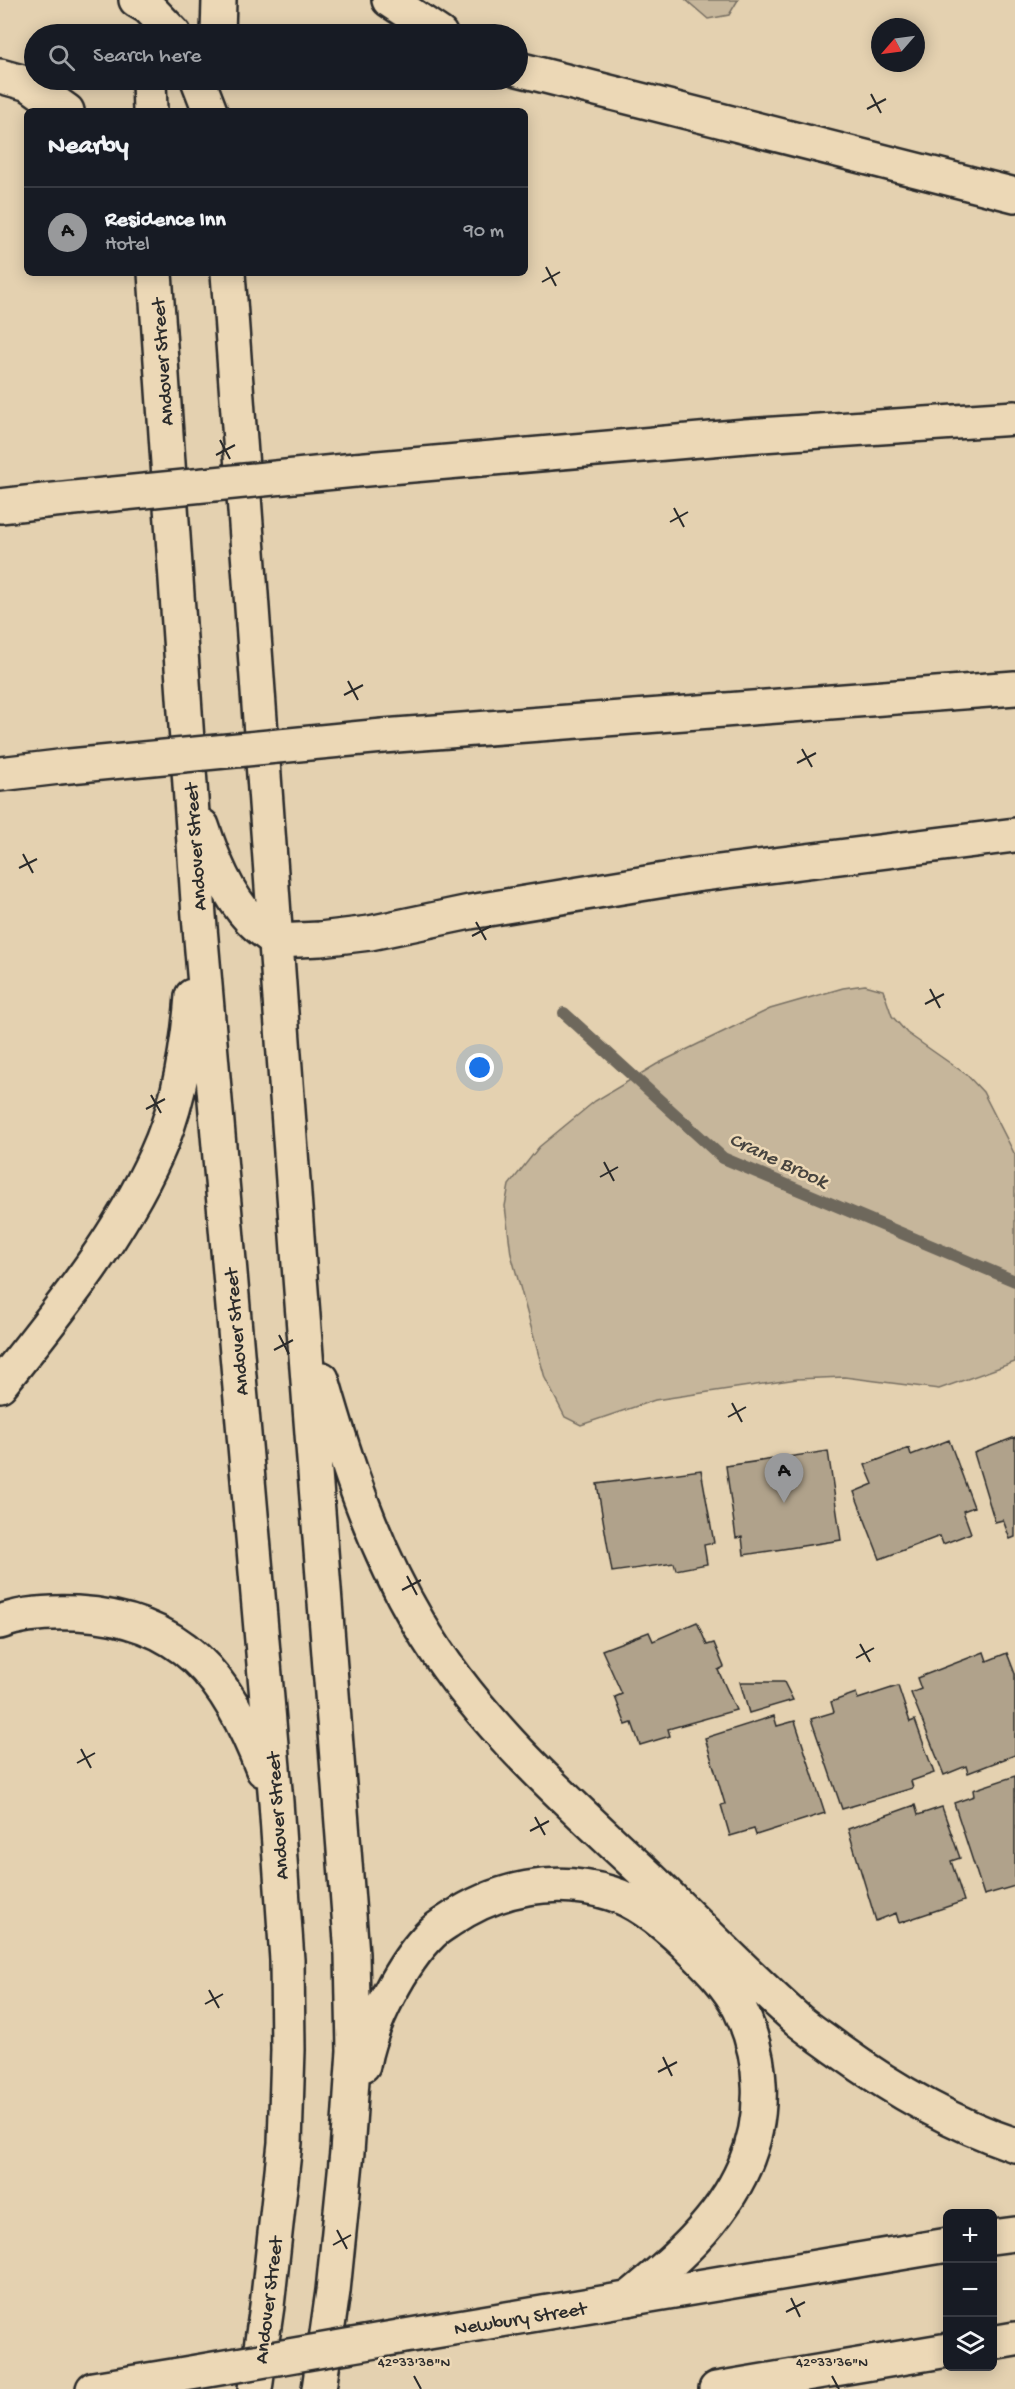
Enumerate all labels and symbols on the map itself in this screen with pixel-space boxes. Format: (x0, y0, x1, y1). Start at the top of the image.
north arrow (871, 18, 925, 72)
street label: Andover Street (148, 295, 180, 426)
street label: Andover Street (181, 780, 213, 911)
your location (465, 1053, 494, 1082)
water label: Crane Brook (724, 1129, 833, 1197)
street label: Andover Street (221, 1265, 256, 1396)
pin: A (764, 1454, 804, 1503)
street label: Andover Street (263, 1749, 295, 1880)
street label: Andover Street (251, 2234, 290, 2365)
street label: Newbury Street (453, 2298, 590, 2342)
text: 42°33'38"N (378, 2354, 451, 2372)
text: 42°33'36"N (796, 2354, 868, 2372)

